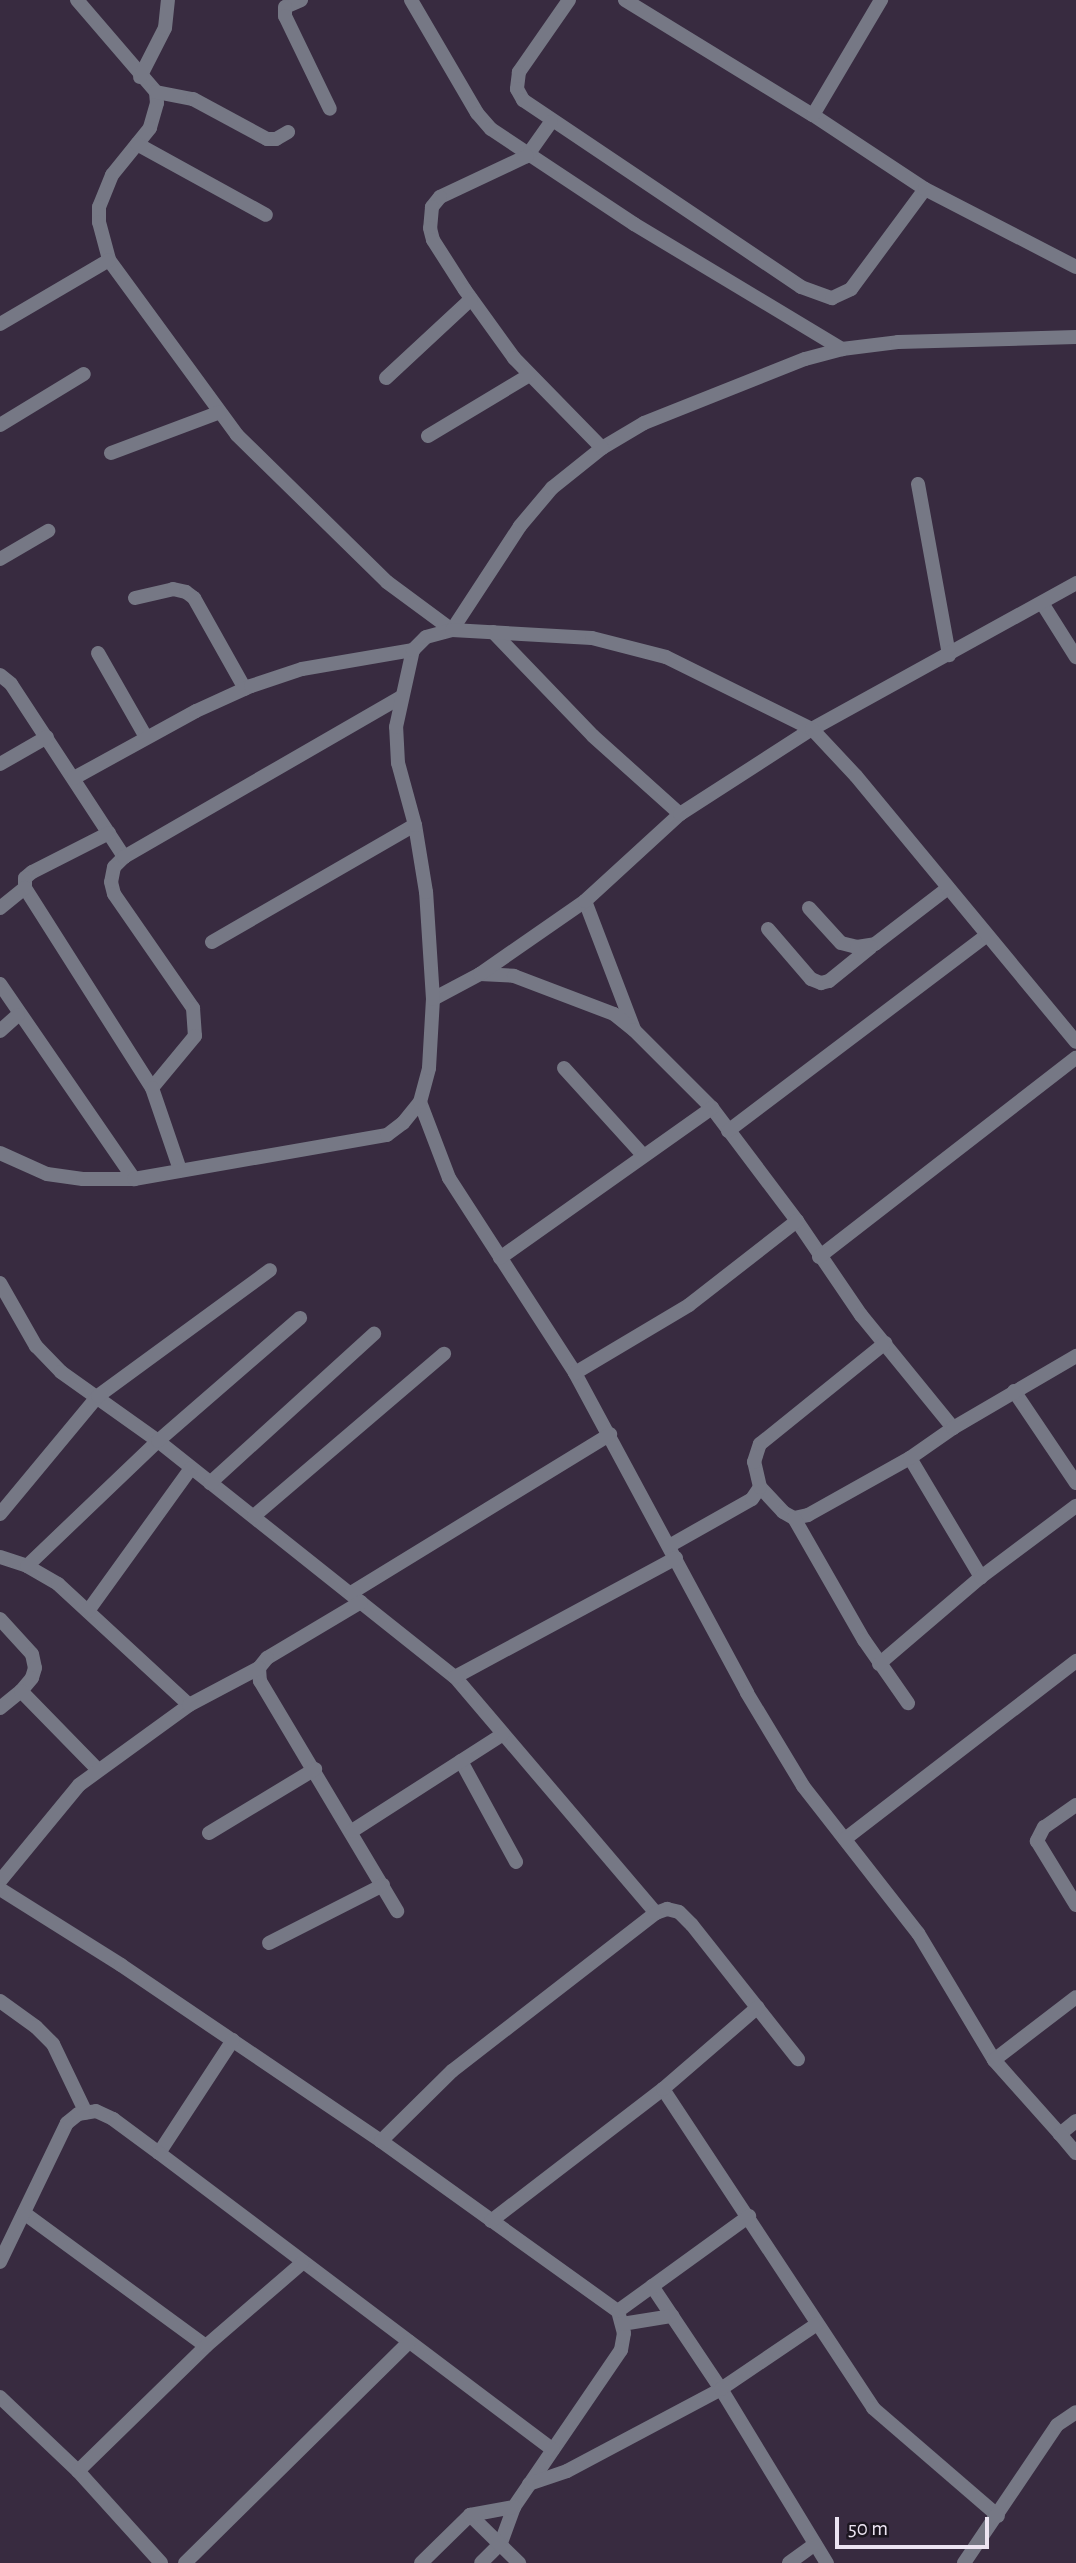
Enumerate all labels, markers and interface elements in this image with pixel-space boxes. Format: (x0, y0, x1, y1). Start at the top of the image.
scale bar (838, 2504, 992, 2548)
text: 50 m (848, 2518, 888, 2539)

